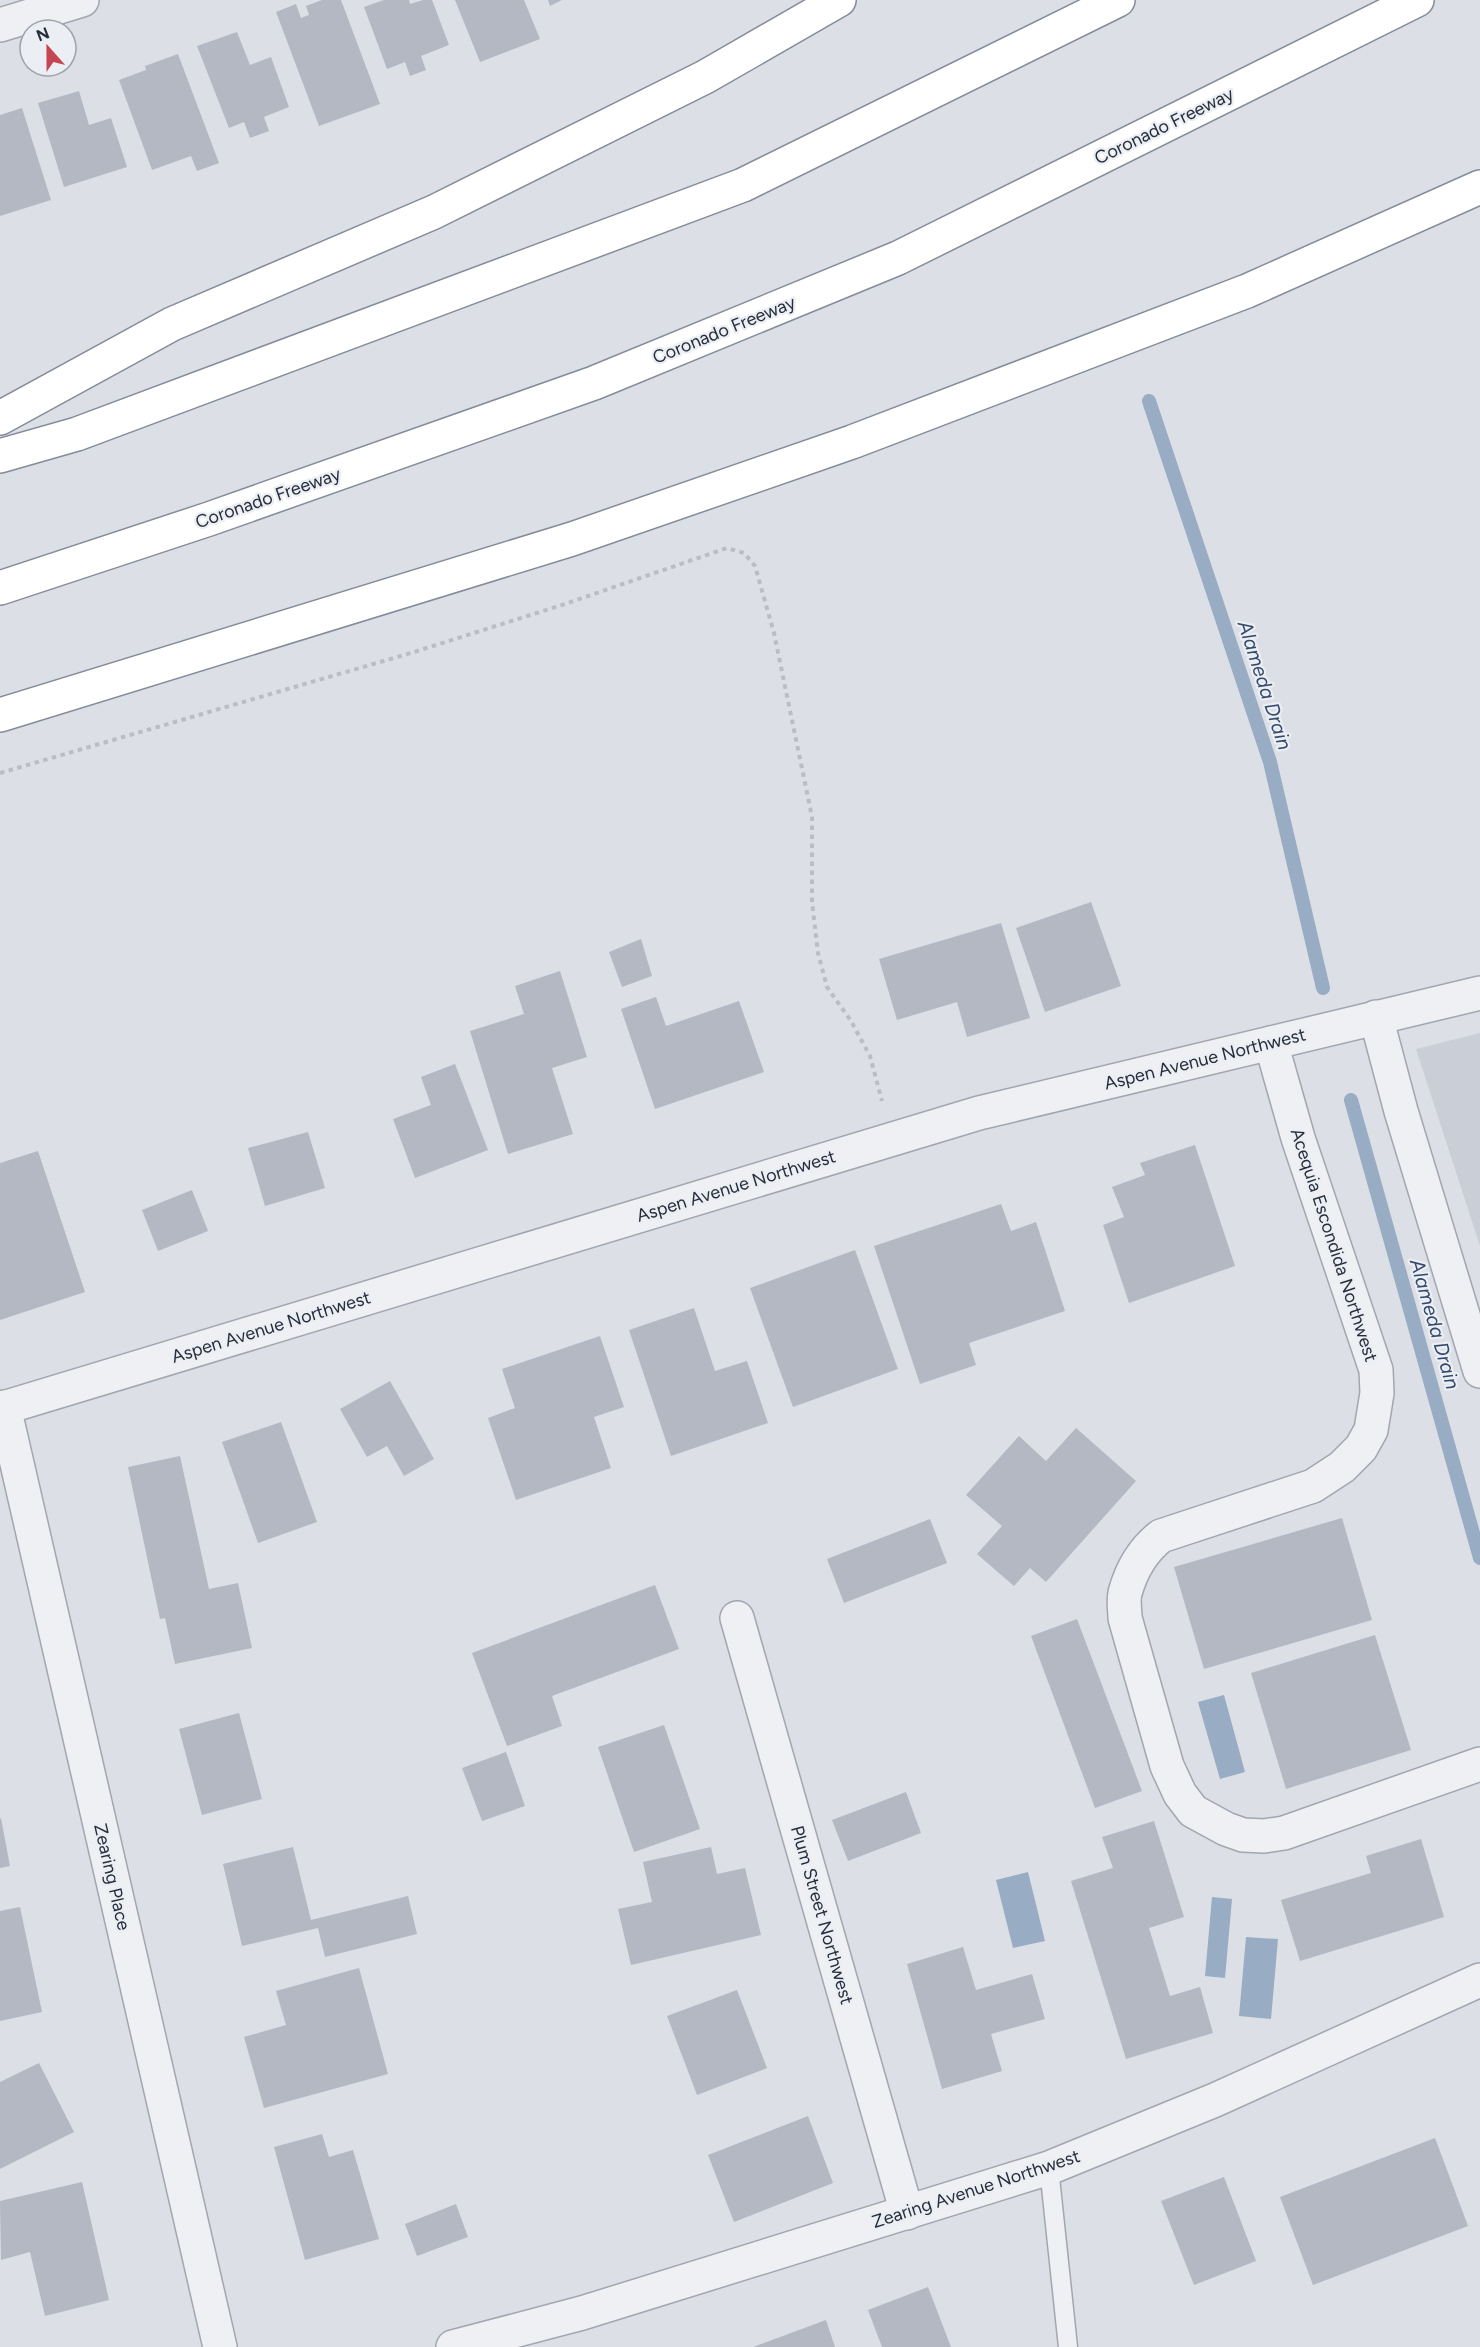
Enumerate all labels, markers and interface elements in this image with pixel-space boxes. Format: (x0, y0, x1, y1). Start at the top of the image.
north arrow (18, 18, 78, 78)
text: N (34, 23, 52, 46)
street label: Coronado Freeway (1091, 83, 1238, 169)
street label: Coronado Freeway (649, 291, 799, 369)
street label: Coronado Freeway (193, 463, 344, 533)
water label: Alameda Drain (1233, 616, 1297, 753)
street label: Aspen Avenue Northwest (1102, 1023, 1308, 1095)
street label: Acequia Escondida Northwest (1286, 1126, 1382, 1365)
street label: Aspen Avenue Northwest (634, 1145, 838, 1227)
water label: Alameda Drain (1405, 1255, 1465, 1392)
street label: Aspen Avenue Northwest (169, 1286, 373, 1368)
street label: Zearing Place (89, 1821, 135, 1933)
street label: Plum Street Northwest (786, 1823, 858, 2007)
street label: Zearing Avenue Northwest (869, 2145, 1083, 2233)

